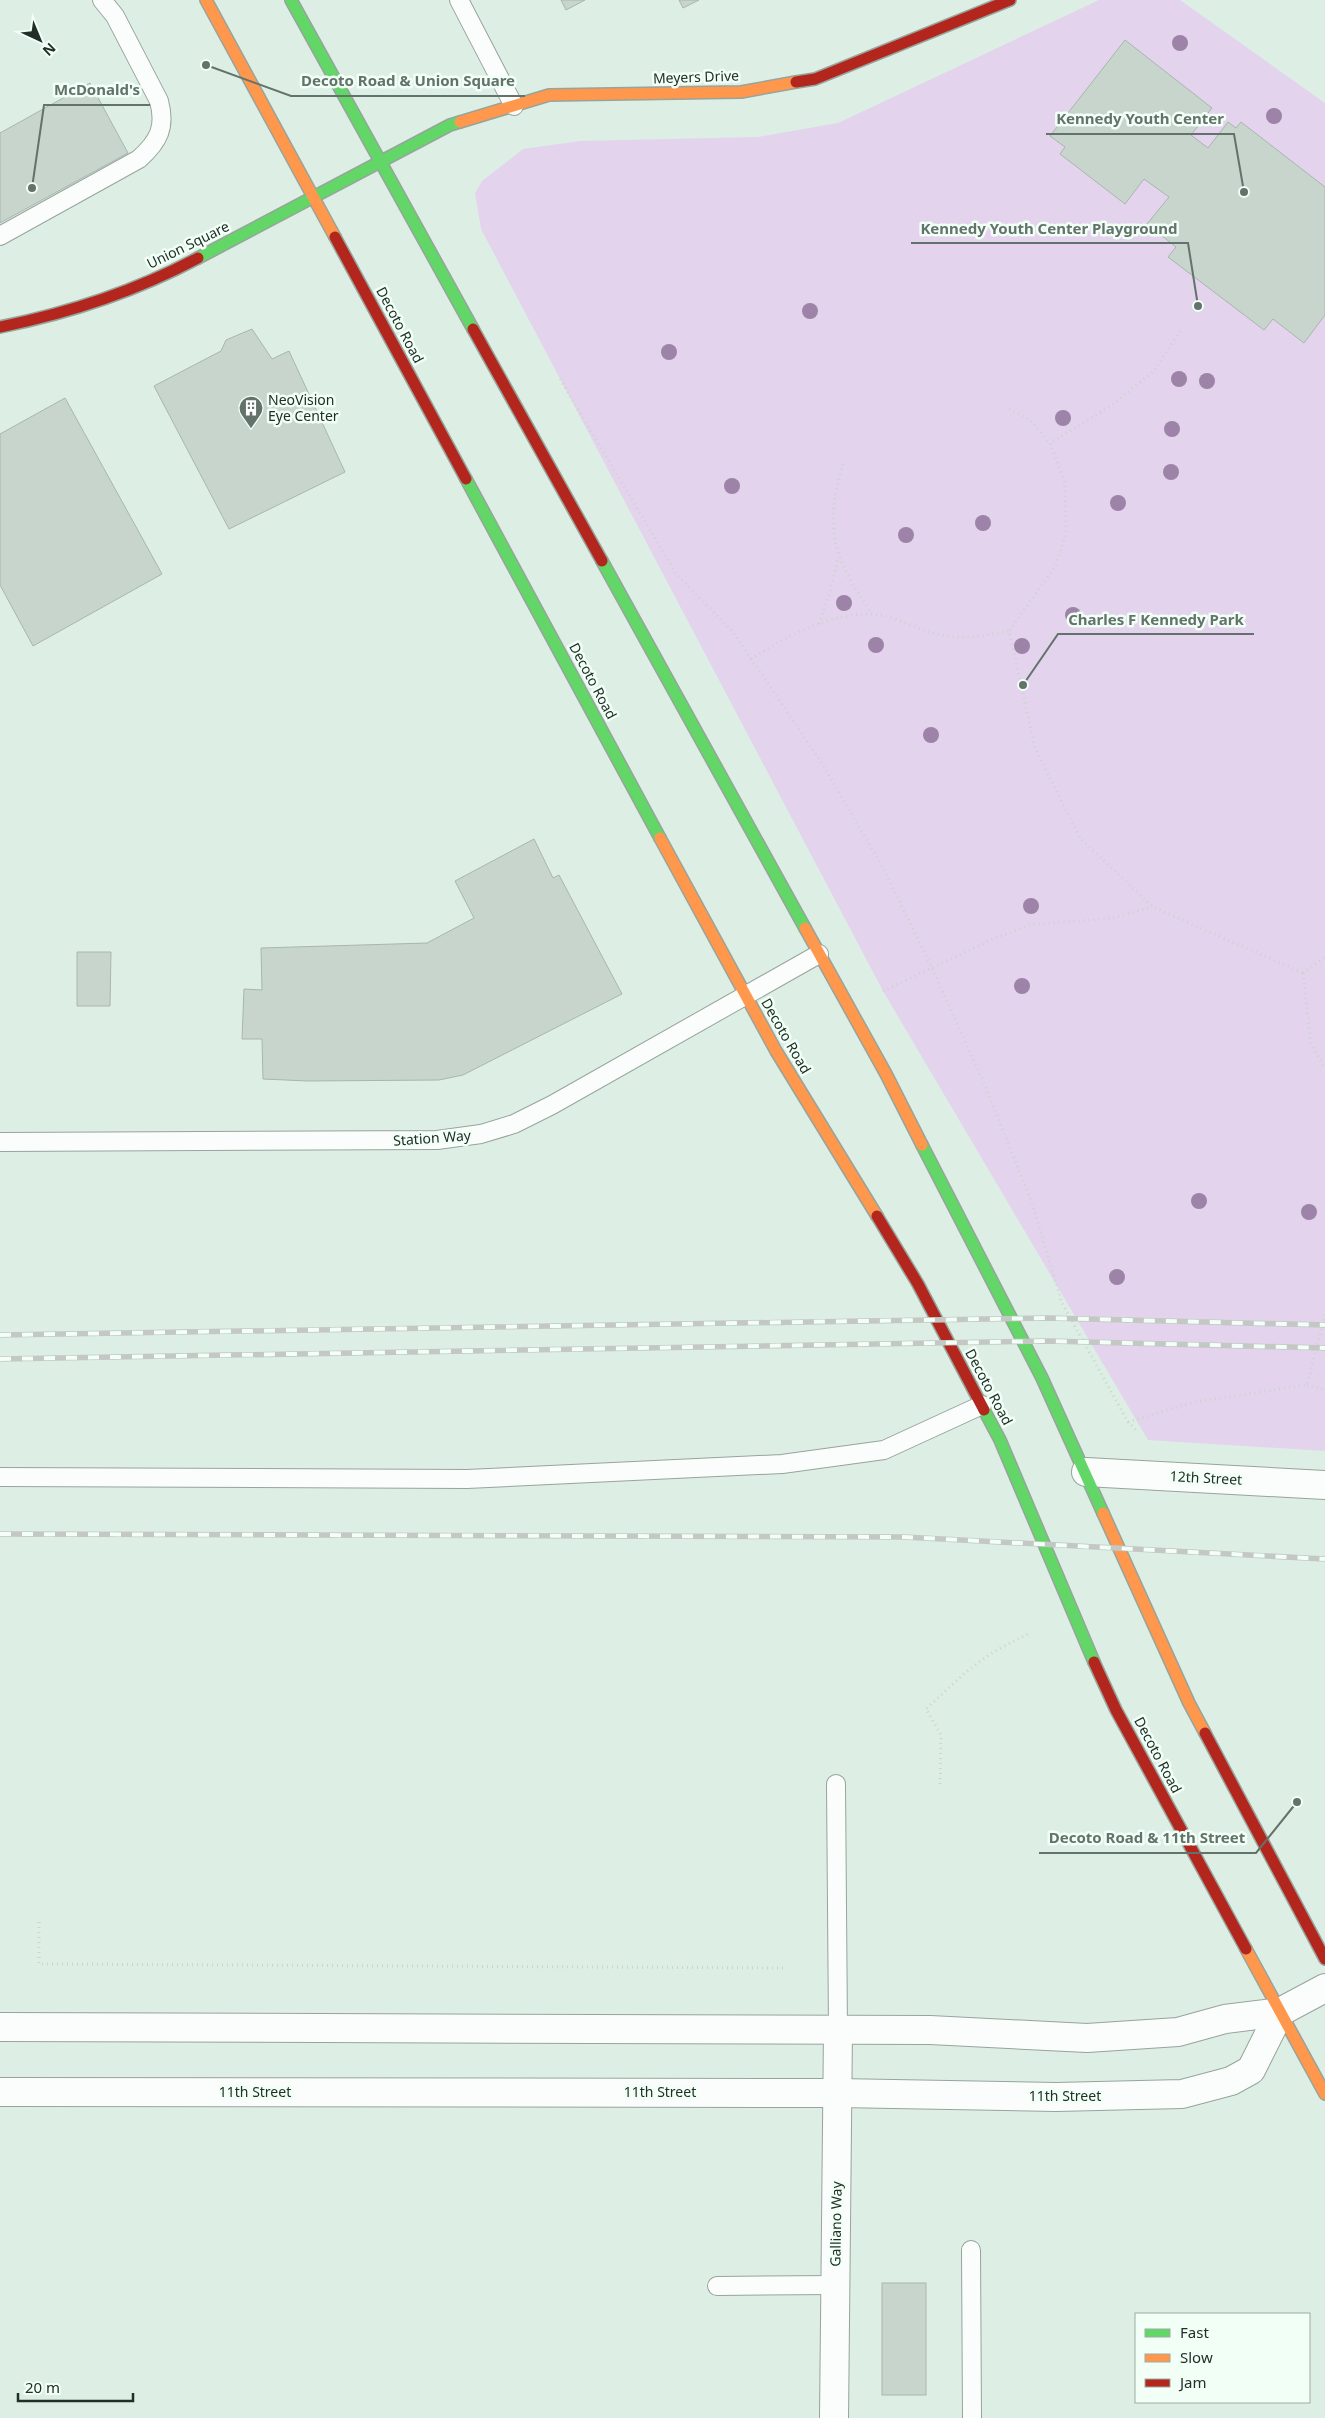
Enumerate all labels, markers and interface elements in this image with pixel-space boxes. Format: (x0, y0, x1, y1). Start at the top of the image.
north arrow (15, 15, 65, 65)
text: N (39, 39, 60, 61)
callout: Decoto Road & Union Square (291, 66, 525, 96)
street label: Meyers Drive (653, 66, 739, 87)
text: Decoto Road & Union Square (301, 70, 515, 90)
callout: McDonald's (44, 75, 150, 105)
text: McDonald's (54, 79, 140, 99)
callout: Kennedy Youth Center (1046, 104, 1234, 134)
text: Kennedy Youth Center (1056, 108, 1224, 128)
callout: Kennedy Youth Center Playground (911, 213, 1188, 243)
street label: Union Square (143, 216, 232, 273)
text: Kennedy Youth Center Playground (920, 218, 1178, 238)
street label: Decoto Road (372, 283, 429, 366)
place label: NeoVision Eye Center (268, 390, 339, 425)
building icon: NeoVision Eye Center (238, 395, 264, 429)
callout: Charles F Kennedy Park (1058, 604, 1254, 634)
text: Charles F Kennedy Park (1068, 609, 1245, 629)
street label: Decoto Road (565, 639, 622, 722)
street label: Decoto Road (757, 995, 816, 1077)
street label: Station Way (393, 1125, 472, 1150)
street label: Decoto Road (961, 1345, 1018, 1428)
street label: 12th Street (1169, 1466, 1243, 1489)
street label: Decoto Road (1130, 1713, 1187, 1796)
callout: Decoto Road & 11th Street (1039, 1823, 1256, 1853)
text: Decoto Road & 11th Street (1049, 1827, 1246, 1847)
street label: 11th Street (219, 2082, 291, 2101)
street label: 11th Street (624, 2082, 696, 2101)
street label: 11th Street (1029, 2086, 1101, 2105)
street label: Galliano Way (825, 2180, 846, 2267)
legend (1135, 2313, 1310, 2403)
text: Fast (1180, 2322, 1209, 2342)
text: Slow (1180, 2347, 1213, 2367)
scale bar (18, 2370, 132, 2402)
text: Jam (1178, 2372, 1207, 2392)
text: 20 m (25, 2377, 60, 2397)

